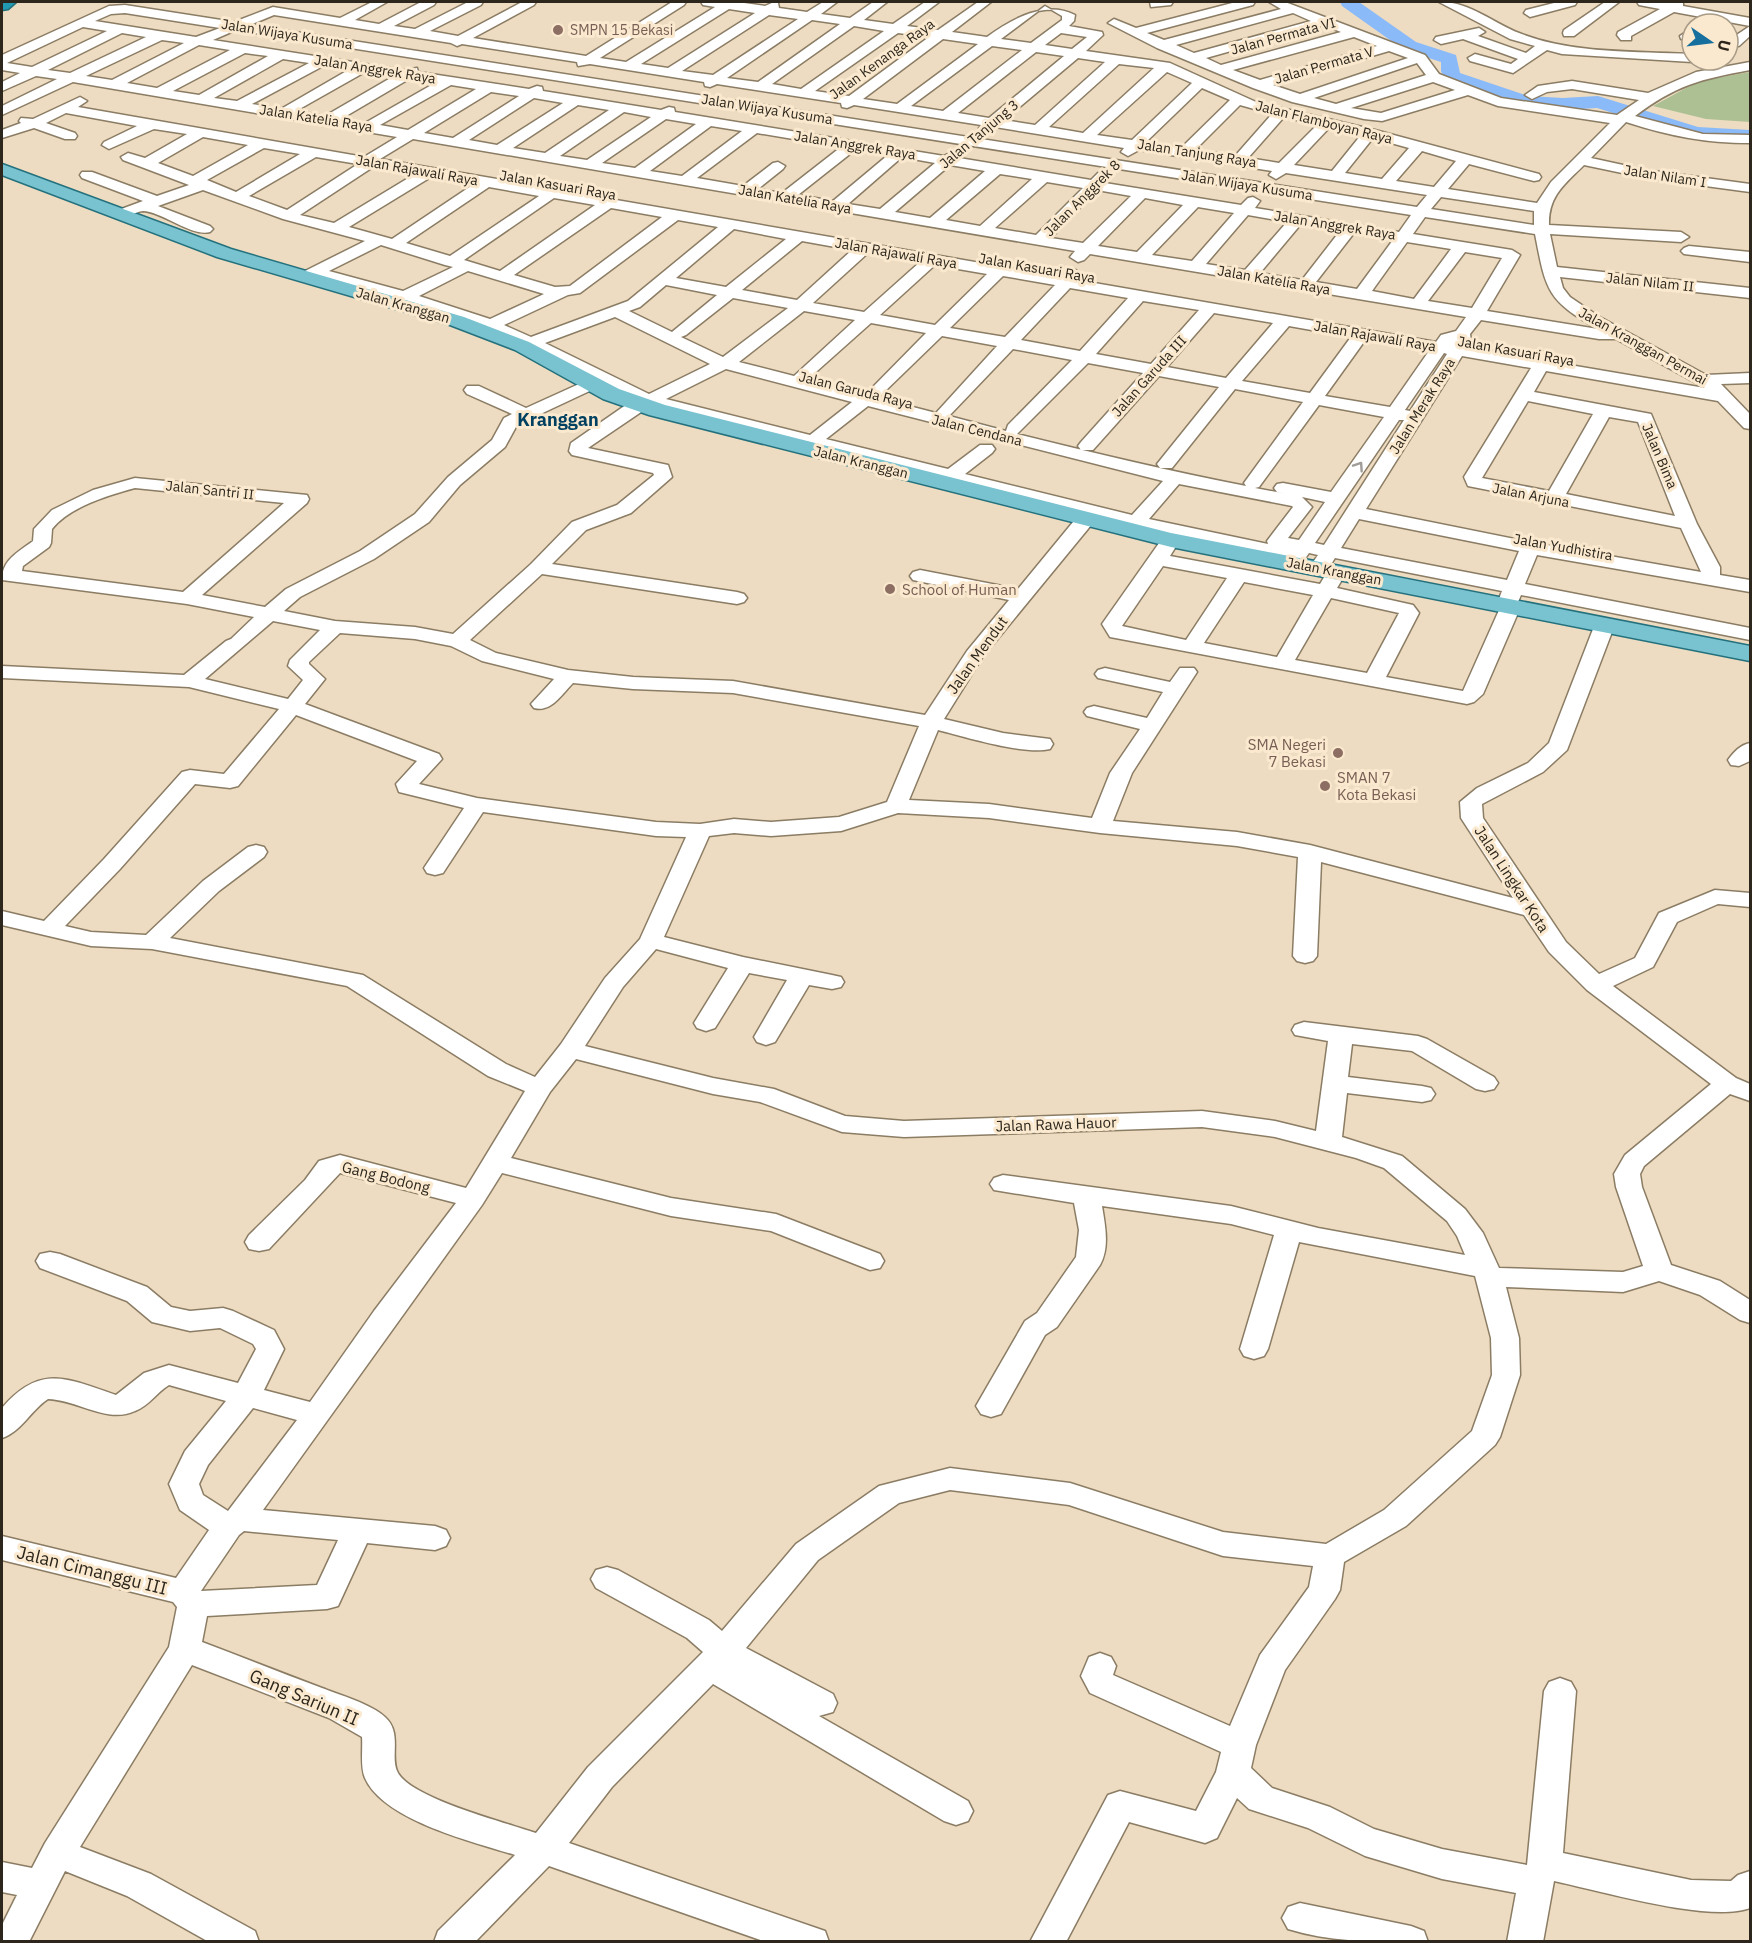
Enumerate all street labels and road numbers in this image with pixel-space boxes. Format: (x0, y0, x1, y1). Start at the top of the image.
street label: Jalan Permata VI (1229, 13, 1337, 59)
street label: Jalan Wijaya Kusuma (220, 15, 354, 53)
street label: Jalan Kenanga Raya (826, 15, 938, 103)
street label: Jalan Permata V (1272, 42, 1376, 88)
street label: Jalan Anggrek Raya (313, 51, 438, 88)
street label: Jalan Wijaya Kusuma (700, 90, 834, 128)
street label: Jalan Tanjung 3 (936, 96, 1022, 172)
street label: Jalan Flamboyan Raya (1254, 96, 1395, 148)
street label: Jalan Katelia Raya (258, 100, 374, 136)
street label: Jalan Anggrek Raya (793, 127, 918, 164)
street label: Jalan Tanjung Raya (1136, 135, 1258, 171)
street label: Jalan Rajawali Raya (355, 150, 480, 190)
street label: Jalan Anggrek 8 (1040, 156, 1124, 240)
street label: Jalan Nilam I (1623, 161, 1707, 191)
street label: Jalan Kasuari Raya (498, 166, 618, 204)
street label: Jalan Wijaya Kusuma (1180, 166, 1314, 204)
street label: Jalan Katelia Raya (737, 180, 853, 218)
street label: Jalan Anggrek Raya (1273, 207, 1398, 244)
street label: Jalan Rajawali Raya (834, 233, 959, 273)
street label: Jalan Kasuari Raya (977, 249, 1097, 287)
street label: Jalan Katelia Raya (1216, 261, 1332, 299)
street label: Jalan Nilam II (1605, 268, 1695, 296)
street label: Jalan Kranggan (354, 283, 452, 327)
street label: Jalan Kranggan Permai (1576, 303, 1710, 389)
street label: Jalan Rajawali Raya (1313, 316, 1438, 356)
street label: Jalan Garuda III (1108, 332, 1190, 420)
street label: Jalan Kasuari Raya (1456, 332, 1576, 370)
street label: Jalan Merak Raya (1385, 354, 1459, 457)
street label: Jalan Garuda Raya (797, 367, 915, 413)
street label: Jalan Cendana (930, 410, 1025, 450)
street label: Jalan Bima (1638, 420, 1682, 492)
street label: Jalan Kranggan (812, 442, 910, 482)
street label: Jalan Santri II (165, 476, 255, 504)
street label: Jalan Arjuna (1491, 479, 1572, 511)
street label: Jalan Yudhistira (1512, 529, 1614, 565)
street label: Jalan Kranggan (1285, 553, 1383, 589)
street label: Jalan Mendut (943, 613, 1011, 697)
street label: Jalan Lingkar Kota (1470, 822, 1554, 936)
street label: Jalan Rawa Hauor (995, 1112, 1117, 1136)
street label: Gang Bodong (340, 1157, 432, 1197)
street label: Jalan Cimanggu III (14, 1540, 170, 1600)
street label: Gang Sariun II (246, 1664, 362, 1730)

